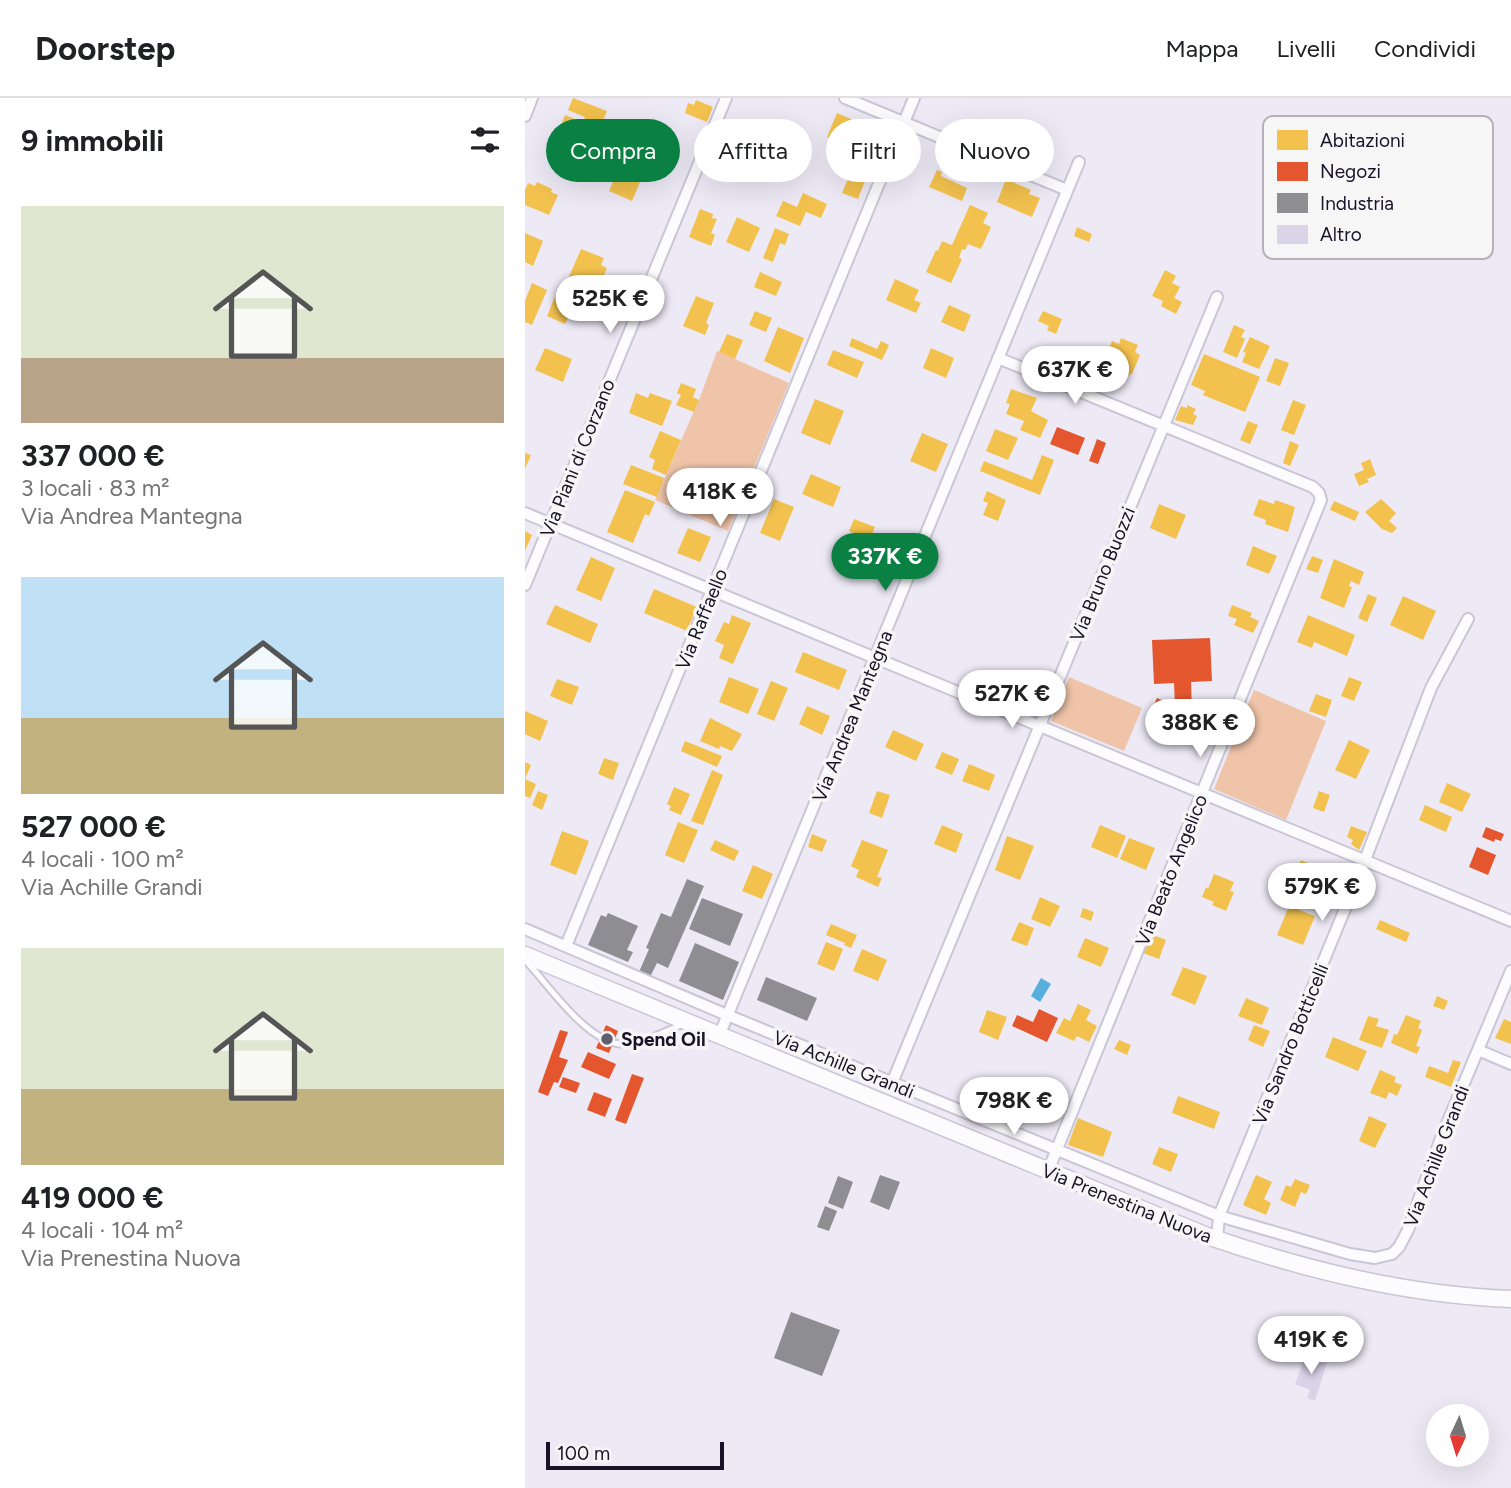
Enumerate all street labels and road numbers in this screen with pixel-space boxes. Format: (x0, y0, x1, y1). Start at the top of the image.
street label: Via Piani di Corzano (535, 376, 620, 541)
street label: Via Bruno Buozzi (1065, 503, 1140, 645)
street label: Via Raffaello (671, 565, 732, 673)
street label: Via Andrea Mantegna (808, 627, 897, 805)
street label: Via Beato Angelico (1131, 791, 1212, 949)
street label: Via Sandro Botticelli (1248, 960, 1333, 1128)
street label: Via Achille Grandi (770, 1026, 918, 1103)
street label: Via Achille Grandi (1399, 1082, 1474, 1230)
street label: Via Prenestina Nuova (1038, 1159, 1215, 1248)

